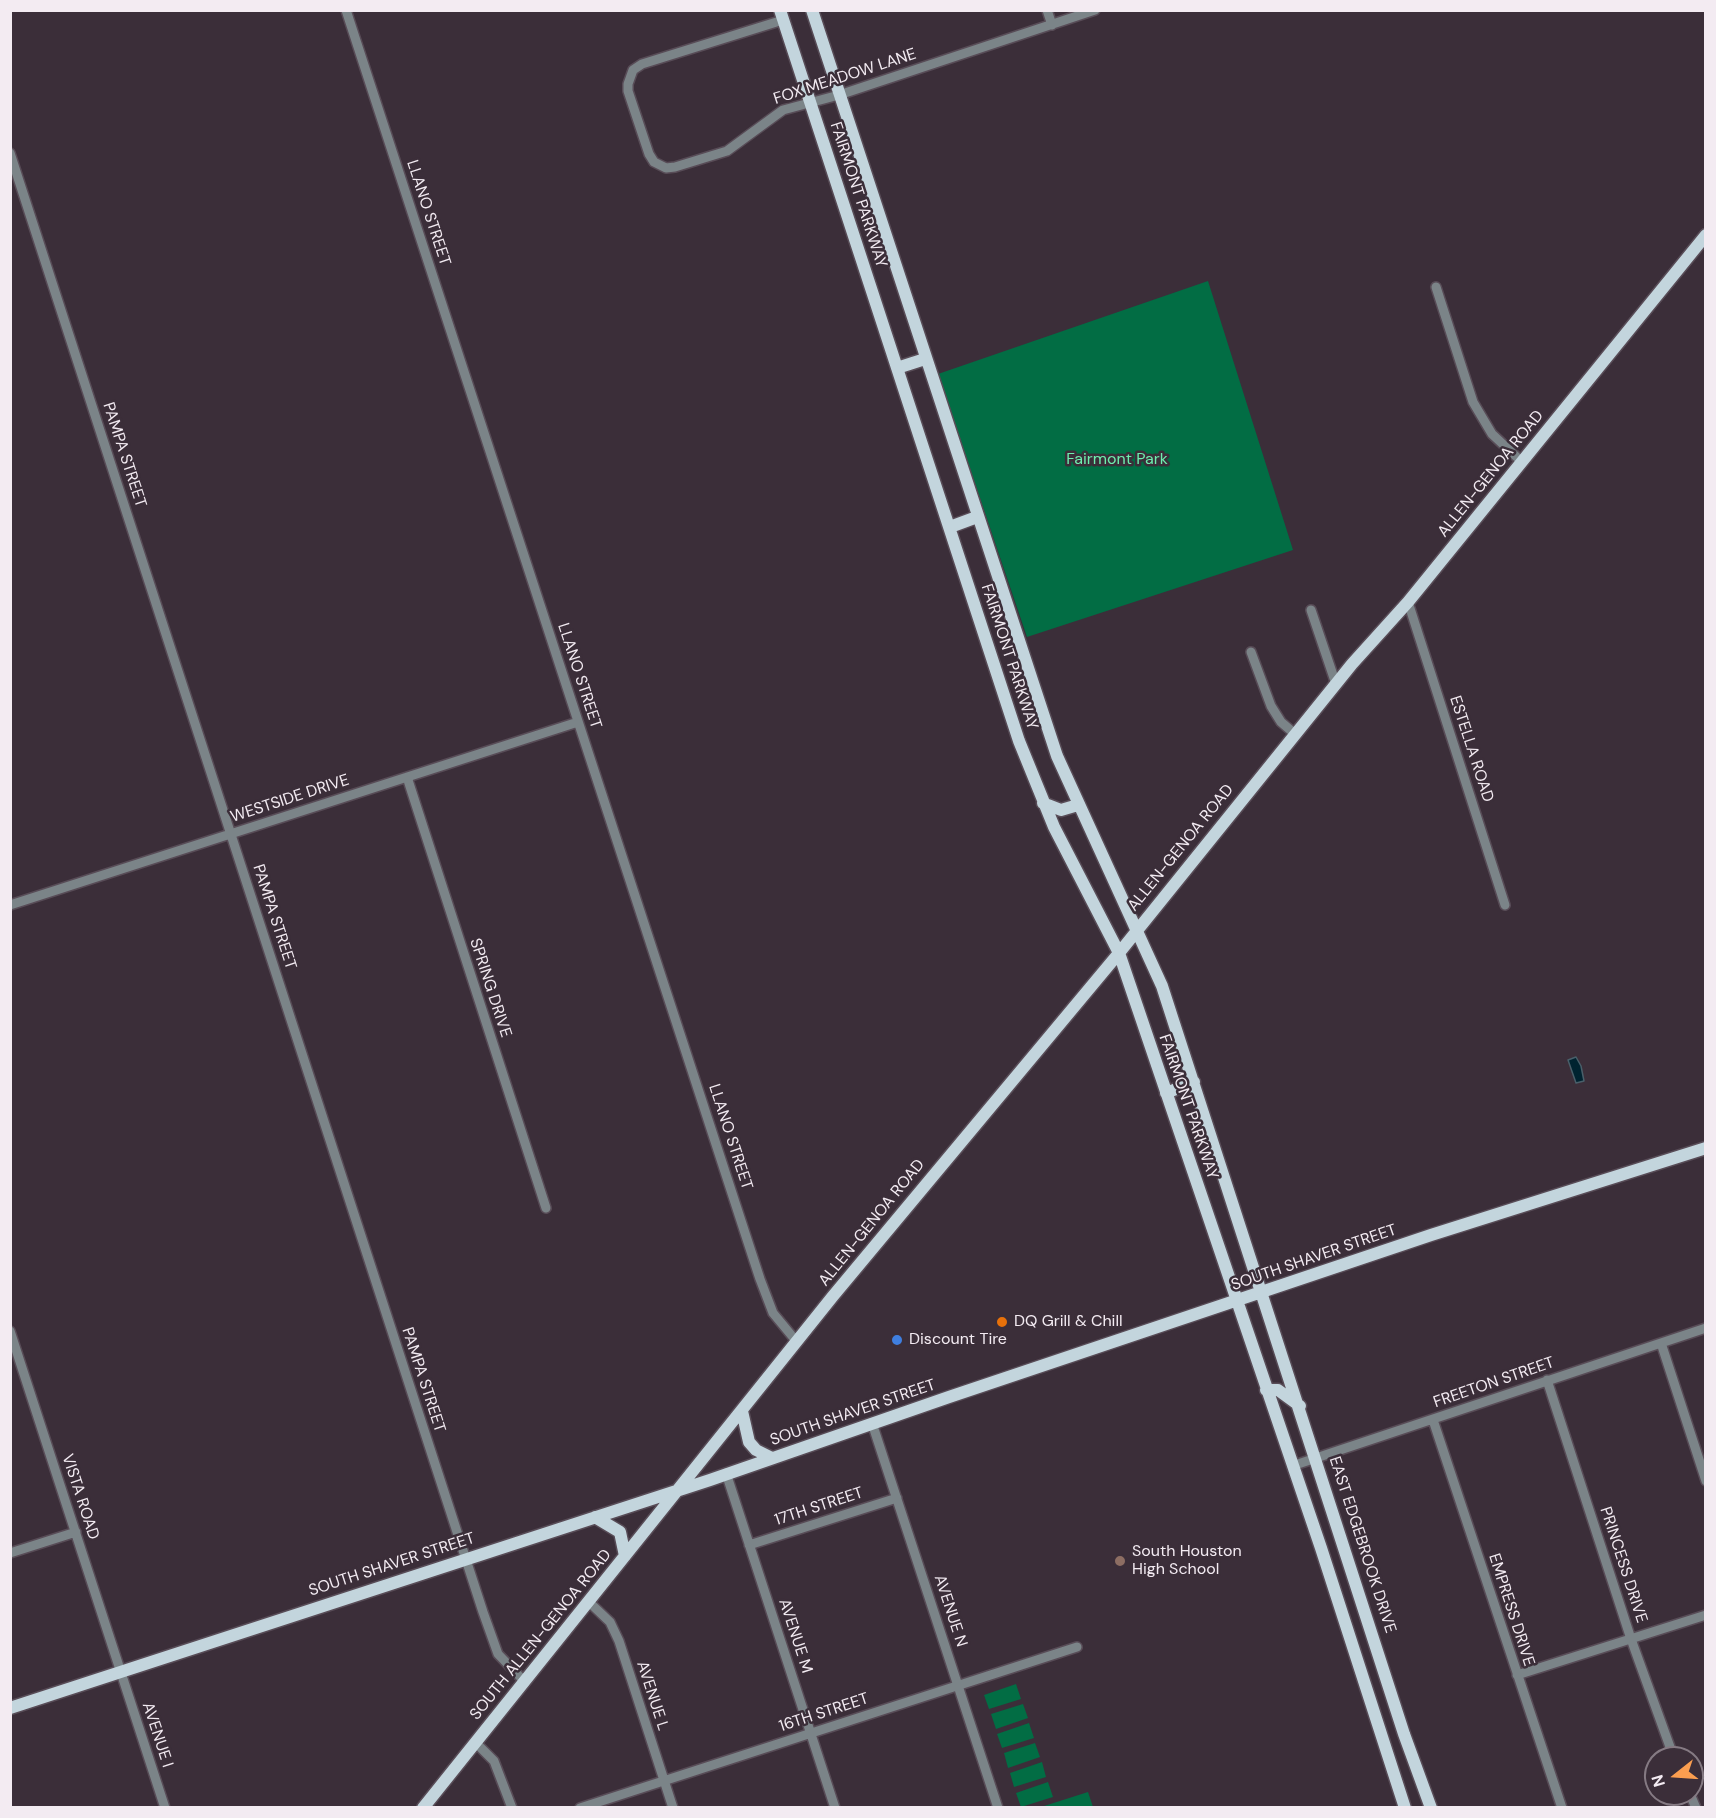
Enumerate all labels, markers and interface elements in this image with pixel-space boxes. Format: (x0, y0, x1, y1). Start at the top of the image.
street label: FOX MEADOW LANE (771, 45, 919, 109)
street label: FAIRMONT PARKWAY (825, 120, 891, 270)
street label: LLANO STREET (402, 158, 454, 268)
street label: PAMPA STREET (98, 400, 150, 510)
street label: ALLEN-GENOA ROAD (1434, 407, 1548, 541)
park label: Fairmont Park (1066, 450, 1168, 470)
street label: FAIRMONT PARKWAY (976, 582, 1042, 732)
street label: LLANO STREET (553, 621, 605, 731)
street label: ESTELLA ROAD (1445, 693, 1497, 805)
street label: WESTSIDE DRIVE (228, 771, 352, 827)
street label: ALLEN-GENOA ROAD (1124, 781, 1238, 915)
street label: PAMPA STREET (248, 862, 300, 972)
street label: SPRING DRIVE (465, 936, 515, 1040)
street label: FAIRMONT PARKWAY (1154, 1032, 1222, 1182)
street label: LLANO STREET (704, 1082, 756, 1192)
street label: ALLEN-GENOA ROAD (815, 1156, 929, 1290)
street label: SOUTH SHAVER STREET (1229, 1221, 1399, 1295)
place label: DQ Grill & Chill (1014, 1312, 1123, 1332)
marker: DQ Grill & Chill (995, 1315, 1009, 1329)
street label: PAMPA STREET (397, 1325, 449, 1435)
place label: Discount Tire (909, 1330, 1007, 1350)
marker: Discount Tire (890, 1333, 904, 1347)
street label: FREETON STREET (1431, 1353, 1557, 1413)
street label: SOUTH SHAVER STREET (768, 1376, 938, 1450)
street label: VISTA ROAD (57, 1452, 103, 1542)
street label: EAST EDGEBROOK DRIVE (1324, 1454, 1400, 1636)
street label: 17TH STREET (772, 1484, 866, 1530)
street label: PRINCESS DRIVE (1595, 1505, 1651, 1625)
street label: SOUTH SHAVER STREET (306, 1529, 478, 1601)
place label: South Houston High School (1132, 1542, 1242, 1580)
street label: SOUTH ALLEN-GENOA ROAD (466, 1546, 616, 1724)
street label: EMPRESS DRIVE (1484, 1551, 1538, 1669)
marker: South Houston High School (1113, 1554, 1127, 1568)
street label: AVENUE N (929, 1573, 971, 1649)
street label: AVENUE M (774, 1596, 816, 1676)
street label: AVENUE L (632, 1659, 672, 1733)
street label: 16TH STREET (777, 1689, 871, 1737)
street label: AVENUE I (137, 1700, 177, 1770)
north arrow (1644, 1746, 1704, 1806)
text: N (1646, 1772, 1670, 1789)

